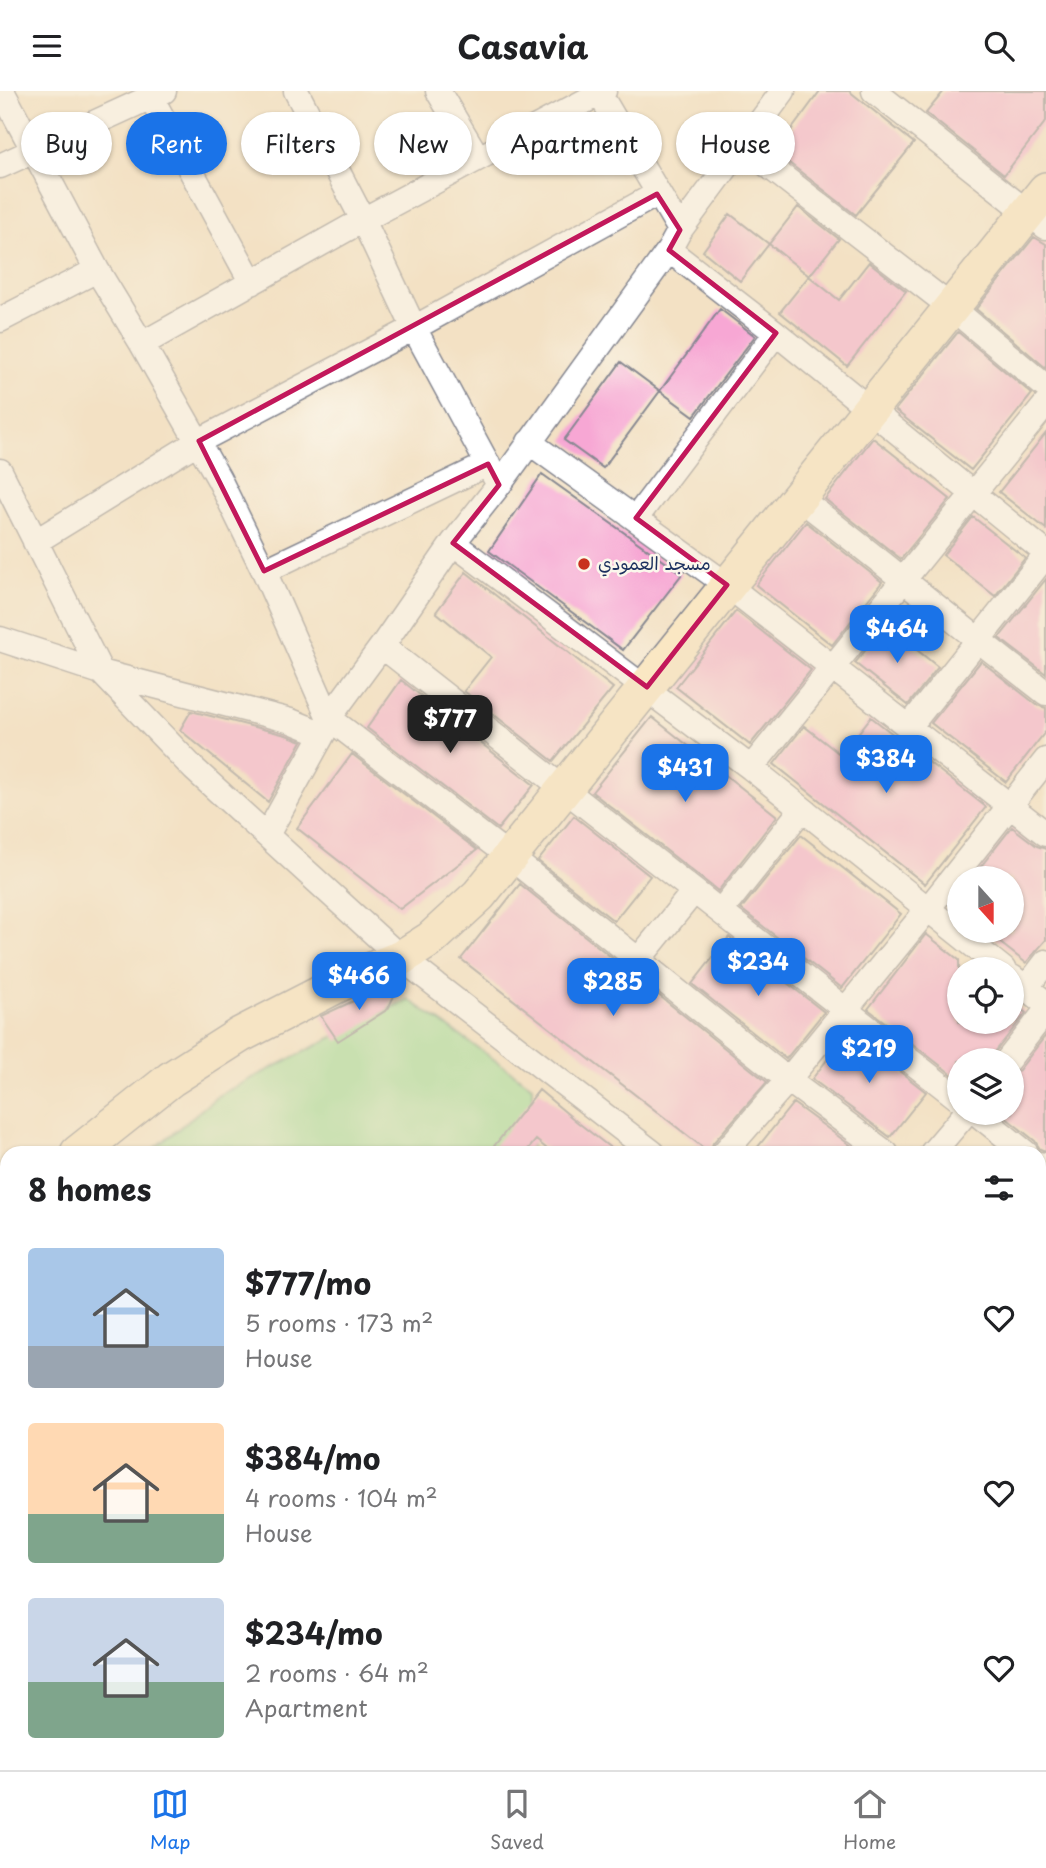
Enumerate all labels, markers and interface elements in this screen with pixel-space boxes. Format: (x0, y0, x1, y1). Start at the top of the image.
text: Casavia (457, 22, 589, 70)
icon: menu (28, 27, 66, 65)
icon: search (980, 27, 1018, 65)
chip: Buy (21, 112, 112, 175)
chip: Rent (126, 112, 227, 175)
chip: Filters (241, 112, 360, 175)
chip: New (374, 112, 472, 175)
chip: Apartment (486, 112, 662, 175)
chip: House (676, 112, 795, 175)
place label: مسجد العمودي (598, 549, 711, 577)
marker: مسجد العمودي (576, 556, 592, 572)
pin: $464 (856, 605, 938, 665)
text: $464 (866, 610, 928, 645)
pin: $777 (409, 695, 491, 755)
text: $777 (423, 700, 477, 735)
pin: $384 (845, 735, 927, 795)
text: $384 (856, 740, 916, 775)
pin: $431 (644, 745, 726, 804)
text: $431 (658, 749, 712, 784)
north arrow (947, 866, 1024, 943)
map controls (947, 866, 1024, 1125)
pin: $234 (717, 939, 799, 998)
text: $234 (727, 943, 789, 978)
pin: $466 (318, 953, 400, 1012)
text: $466 (328, 957, 390, 992)
button: locate (947, 957, 1024, 1034)
pin: $285 (572, 958, 654, 1018)
text: $285 (583, 963, 643, 998)
pin: $219 (828, 1025, 910, 1085)
text: $219 (841, 1030, 897, 1065)
button: layers (947, 1048, 1024, 1125)
text: 8 homes (28, 1166, 151, 1211)
icon: filters (980, 1169, 1018, 1207)
text: $777/mo (245, 1260, 371, 1305)
icon: home (84, 1276, 168, 1360)
icon: heart (980, 1299, 1018, 1337)
text: 5 rooms · 173 m² (245, 1305, 433, 1340)
text: House (245, 1340, 312, 1375)
text: $384/mo (245, 1435, 380, 1480)
icon: home (84, 1451, 168, 1535)
icon: heart (980, 1474, 1018, 1512)
text: 4 rooms · 104 m² (245, 1480, 438, 1515)
text: House (245, 1515, 312, 1550)
text: $234/mo (245, 1610, 383, 1655)
icon: home (84, 1626, 168, 1710)
icon: heart (980, 1649, 1018, 1687)
text: 2 rooms · 64 m² (245, 1655, 429, 1690)
text: Apartment (245, 1690, 368, 1725)
tab: Map (150, 1785, 190, 1855)
tab: Saved (490, 1785, 544, 1855)
tab: Home (843, 1785, 896, 1855)

